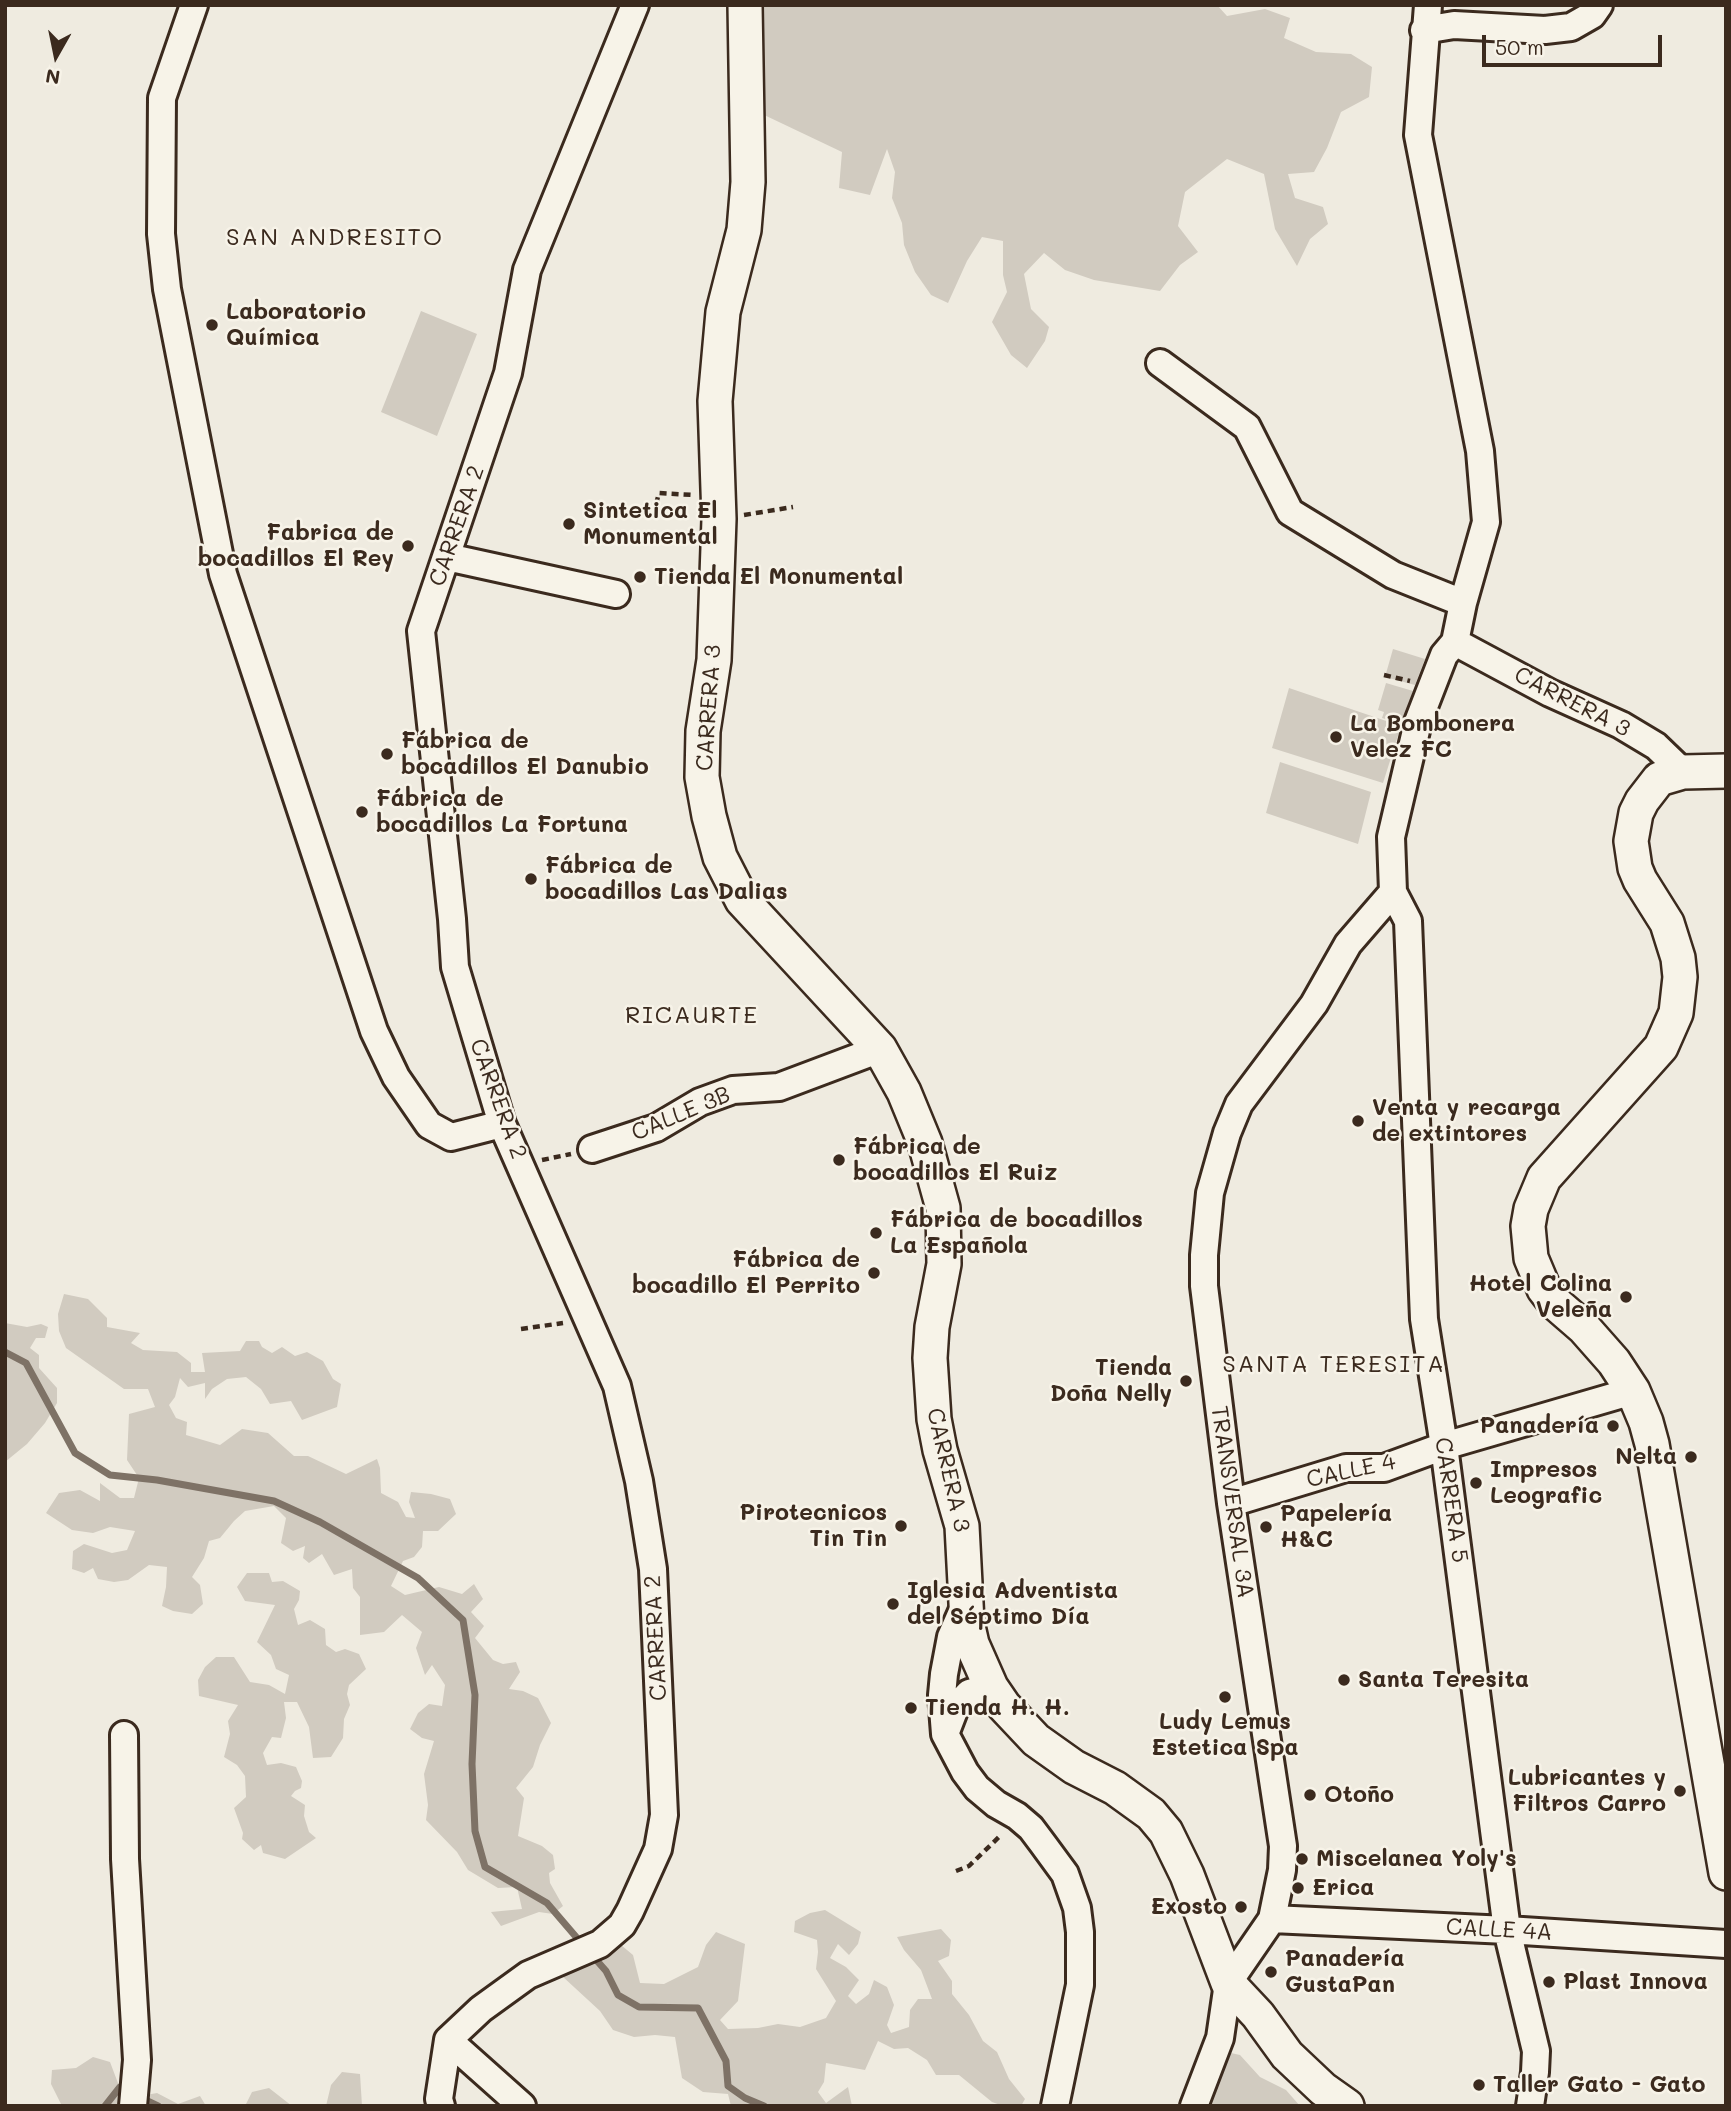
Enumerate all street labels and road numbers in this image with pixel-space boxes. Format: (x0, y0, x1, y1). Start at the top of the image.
street label: CARRERA 2 (423, 462, 491, 590)
street label: CARRERA 3 (691, 644, 727, 772)
street label: CARRERA 3 (1509, 661, 1635, 743)
street label: CARRERA 2 (464, 1035, 532, 1163)
street label: CALLE 3B (627, 1081, 735, 1147)
street label: TRANSVERSAL 3A (1205, 1404, 1259, 1600)
street label: CARRERA 3 (920, 1405, 976, 1535)
street label: CARRERA 5 (1429, 1435, 1473, 1565)
street label: CALLE 4 (1304, 1448, 1398, 1494)
street label: CARRERA 2 (639, 1574, 673, 1702)
street label: CALLE 4A (1445, 1913, 1553, 1947)

